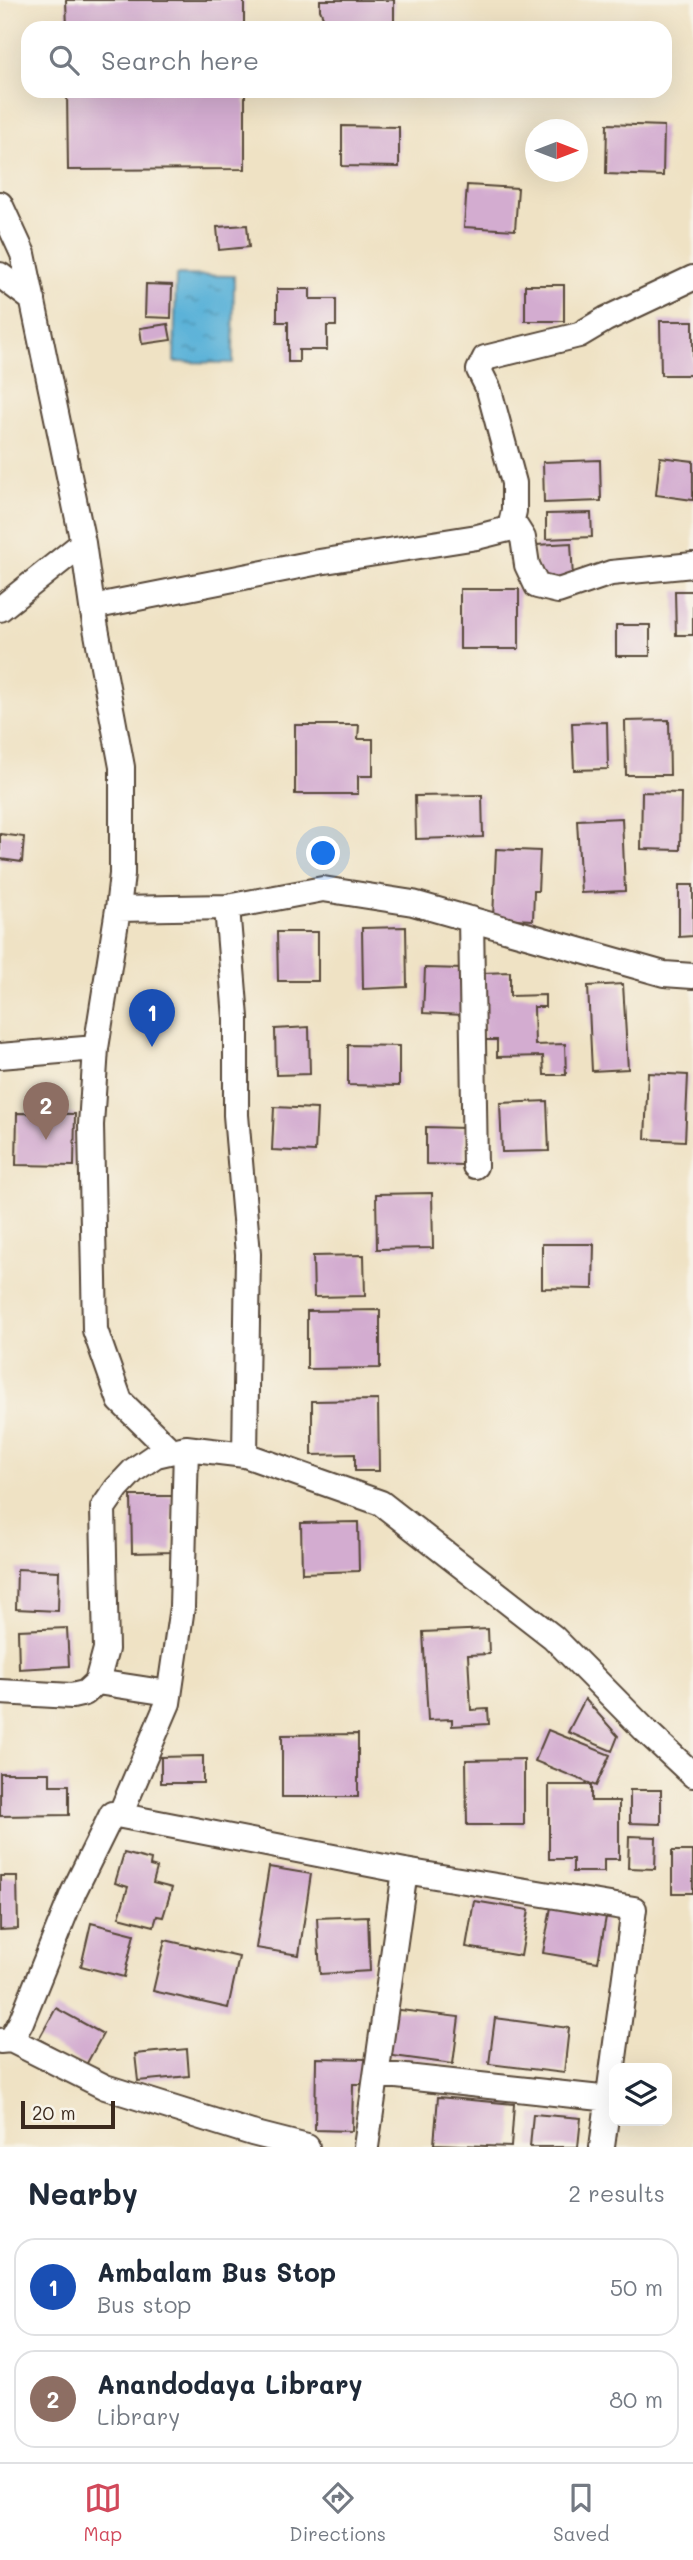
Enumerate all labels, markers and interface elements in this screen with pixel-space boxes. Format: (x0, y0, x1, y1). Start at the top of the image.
search box (21, 21, 672, 98)
icon: search (45, 41, 83, 79)
text: Search here (101, 43, 259, 77)
north arrow (525, 119, 588, 182)
your location (306, 836, 340, 870)
pin: 1 (129, 989, 175, 1047)
pin: 2 (23, 1082, 69, 1140)
map controls (609, 2063, 672, 2126)
button: layers (609, 2063, 672, 2126)
scale bar (21, 2098, 116, 2130)
text: 20 m (32, 2100, 76, 2125)
text: Nearby (28, 2173, 138, 2213)
text: 2 results (568, 2178, 665, 2208)
text: Ambalam Bus Stop (97, 2255, 336, 2289)
text: 1 (48, 2272, 58, 2302)
text: 50 m (610, 2272, 663, 2302)
text: Bus stop (97, 2289, 192, 2319)
text: Anandodaya Library (97, 2367, 363, 2401)
text: 2 (47, 2384, 59, 2414)
text: 80 m (609, 2384, 663, 2414)
text: Library (97, 2401, 180, 2431)
tab: Map (84, 2479, 122, 2546)
tab: Directions (289, 2479, 386, 2546)
tab: Saved (553, 2479, 609, 2546)

